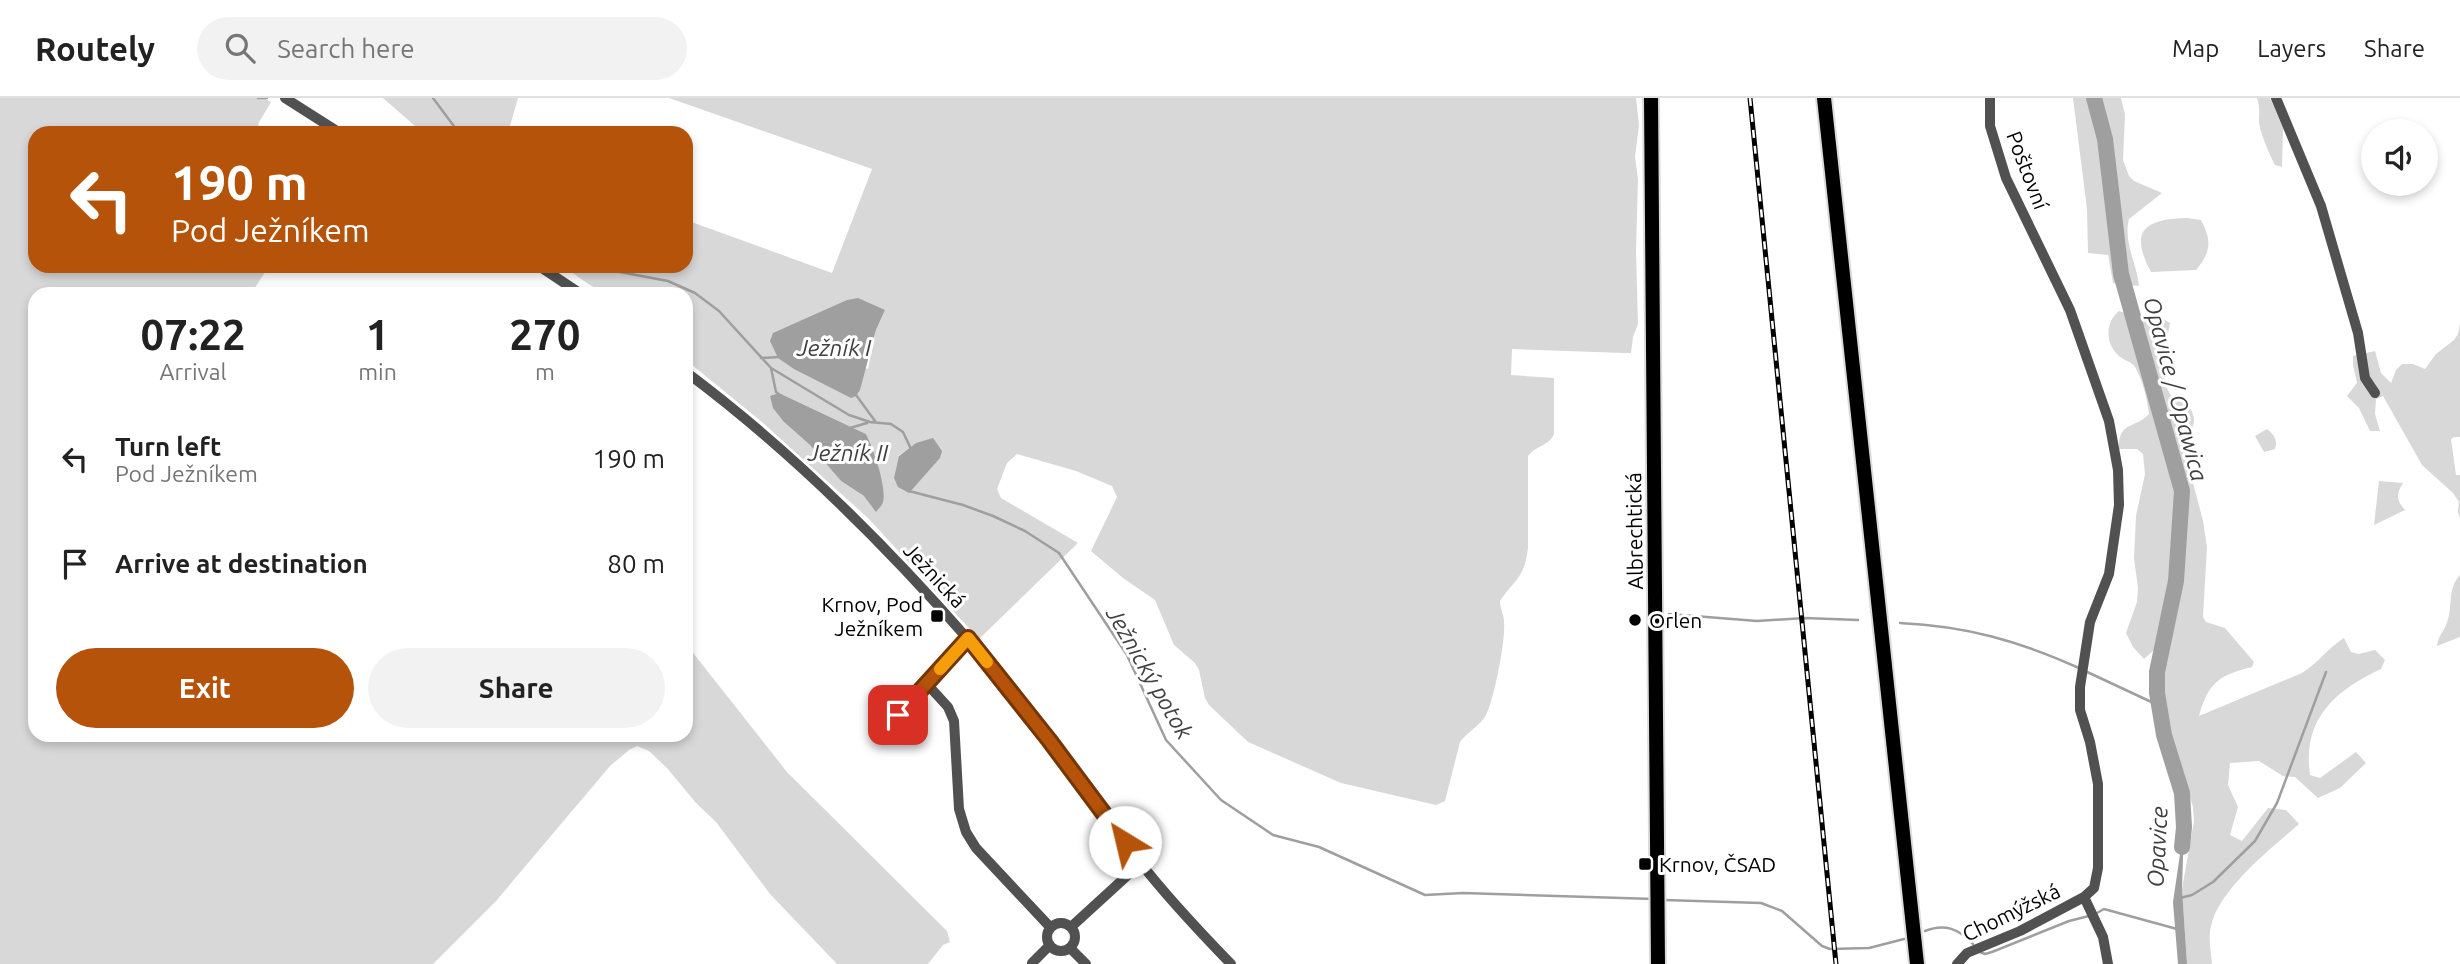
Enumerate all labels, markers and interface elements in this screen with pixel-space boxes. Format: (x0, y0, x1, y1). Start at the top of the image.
search box (197, 17, 687, 80)
icon: search (221, 29, 259, 67)
text: Routely (35, 30, 155, 67)
text: Search here (277, 34, 415, 63)
text: Map (2172, 35, 2219, 62)
text: Layers (2257, 35, 2326, 62)
text: Share (2364, 35, 2425, 62)
map controls (2361, 119, 2438, 196)
button: sound (2361, 119, 2438, 196)
street label: Poštovní (2002, 128, 2054, 213)
icon: left (56, 154, 147, 245)
text: 190 m (171, 154, 308, 209)
text: Pod Ježníkem (171, 212, 370, 248)
water label: Opavice / Opawica (2139, 294, 2213, 484)
text: 07:22 (141, 311, 246, 358)
text: 1 (366, 311, 389, 358)
text: 270 (509, 311, 580, 358)
water label: Ježník I (796, 335, 872, 360)
text: Arrival (160, 359, 227, 384)
text: min (358, 359, 397, 384)
text: m (535, 359, 555, 384)
text: Turn left (115, 432, 221, 461)
icon: left (56, 440, 94, 478)
water label: Ježník II (807, 440, 889, 465)
text: 190 m (593, 444, 665, 473)
text: Pod Ježníkem (115, 461, 258, 486)
street label: Albrechtická (1621, 472, 1647, 590)
street label: Ježnická (899, 538, 971, 612)
icon: arrive (56, 545, 94, 583)
text: Arrive at destination (115, 549, 368, 578)
text: 80 m (607, 549, 665, 578)
place label: Krnov, Pod Ježníkem (821, 592, 923, 640)
water label: Ježnický potok (1102, 602, 1198, 744)
marker: Krnov, Pod Ježníkem (929, 608, 945, 624)
place label: Orlen (1649, 608, 1702, 632)
marker: Orlen (1627, 612, 1643, 628)
button: Exit (56, 648, 354, 728)
button: Share (368, 648, 665, 728)
pin (868, 685, 928, 745)
icon: arrive (879, 696, 917, 734)
position arrow (1088, 805, 1162, 879)
water label: Opavice (2142, 806, 2172, 888)
place label: Krnov, ČSAD (1659, 852, 1776, 876)
marker: Krnov, ČSAD (1637, 856, 1653, 872)
street label: Chomýžská (1958, 878, 2064, 946)

